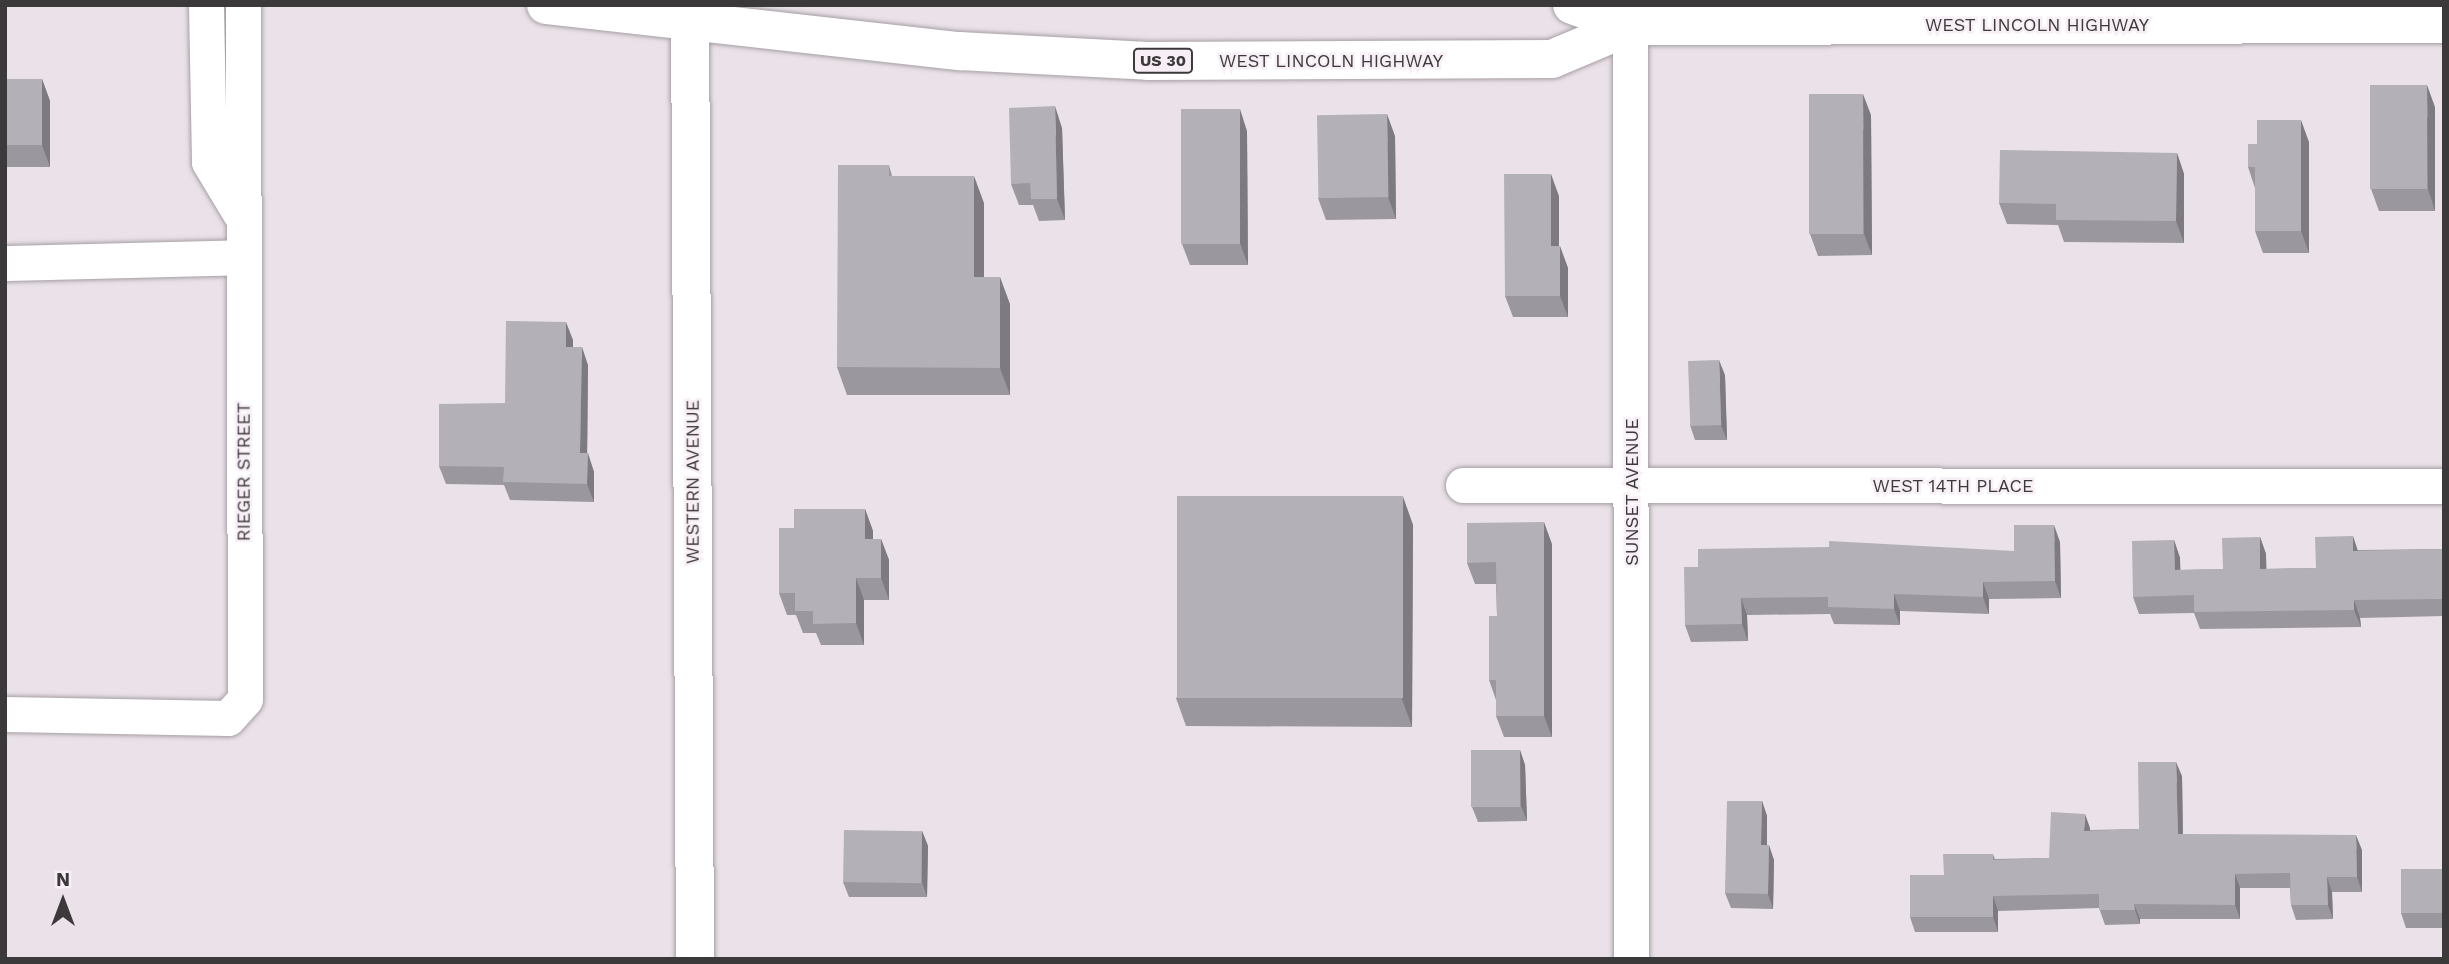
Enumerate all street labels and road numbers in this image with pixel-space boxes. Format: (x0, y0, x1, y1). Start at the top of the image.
street label: WEST LINCOLN HIGHWAY (1925, 14, 2149, 36)
road number: US 30 (1132, 48, 1194, 74)
street label: WEST LINCOLN HIGHWAY (1219, 50, 1443, 72)
street label: WESTERN AVENUE (682, 400, 704, 564)
street label: RIEGER STREET (233, 403, 255, 541)
street label: SUNSET AVENUE (1621, 418, 1643, 566)
street label: WEST 14TH PLACE (1872, 475, 2034, 497)

